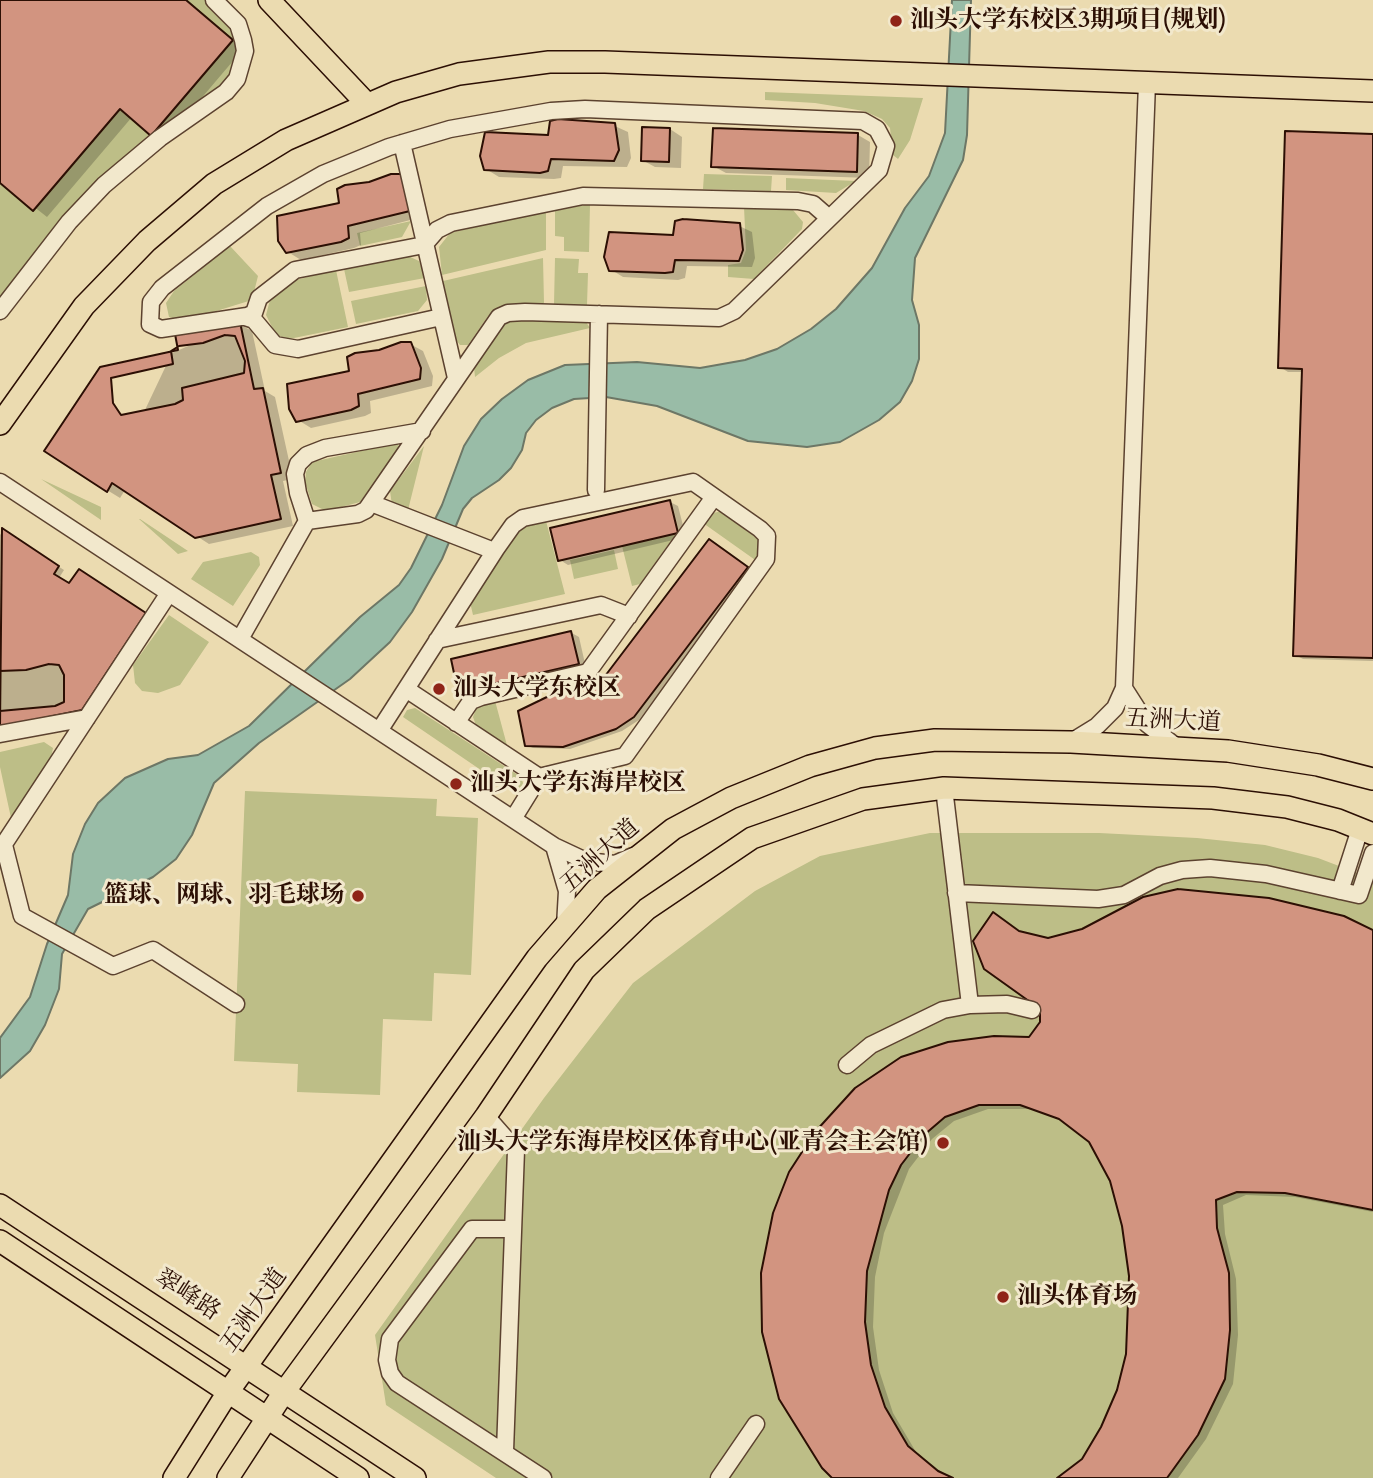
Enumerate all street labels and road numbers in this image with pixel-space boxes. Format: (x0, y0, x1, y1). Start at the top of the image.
street label: 五洲大道 (1124, 705, 1222, 739)
street label: 五洲大道 (556, 814, 646, 900)
street label: 五洲大道 (216, 1263, 294, 1359)
street label: 翠峰路 (149, 1264, 225, 1328)

